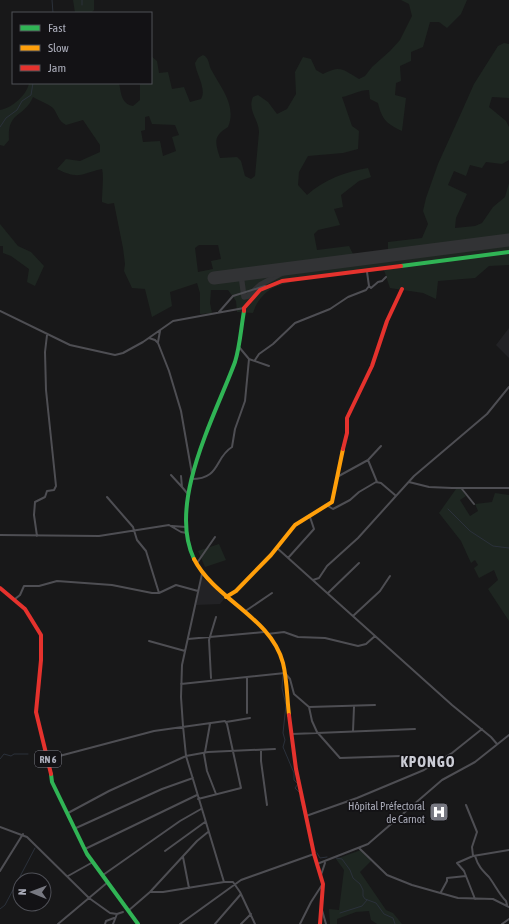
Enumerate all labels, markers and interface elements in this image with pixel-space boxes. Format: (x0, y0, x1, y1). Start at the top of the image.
legend (12, 12, 152, 84)
text: Fast (48, 21, 66, 35)
text: Slow (48, 41, 69, 55)
text: Jam (48, 61, 66, 75)
road number: RN 6 (35, 751, 61, 767)
district label: KPONGO (400, 753, 456, 770)
place label: Hôpital Préfectoral de Carnot (348, 800, 425, 825)
hospital icon: Hôpital Préfectoral de Carnot (428, 801, 450, 823)
north arrow (12, 872, 52, 912)
text: N (16, 888, 28, 895)

